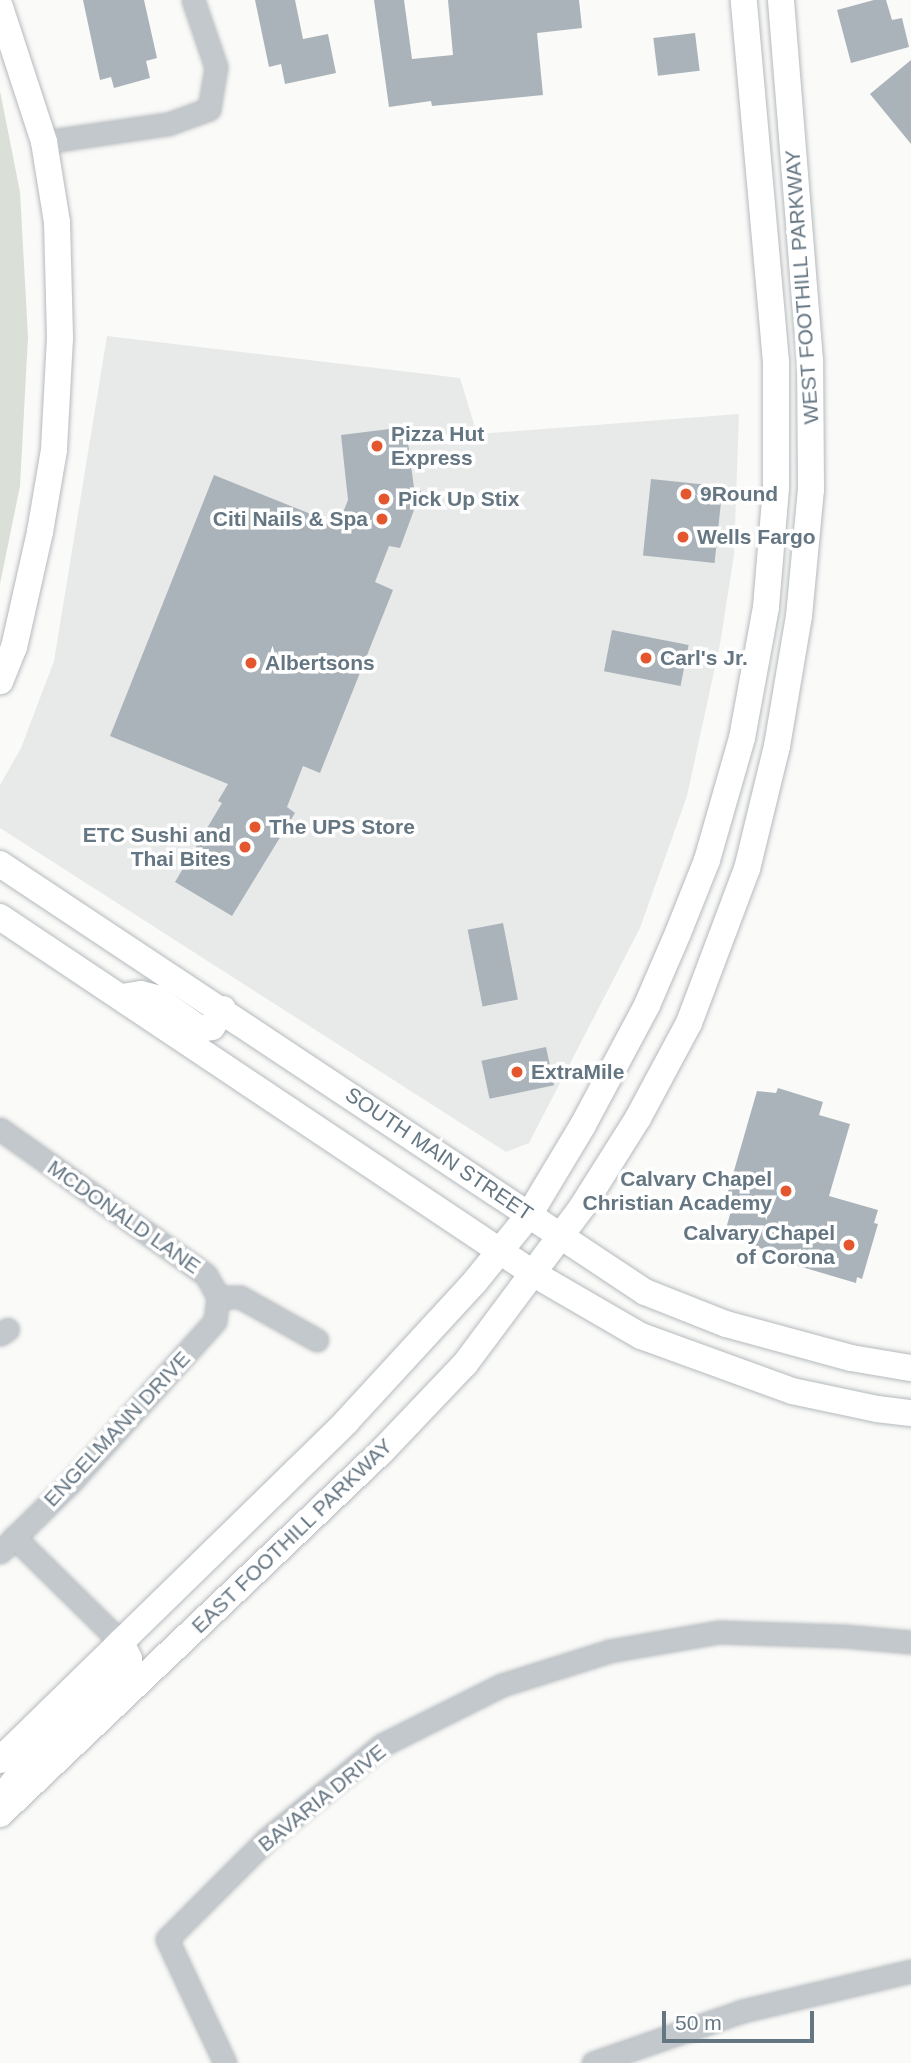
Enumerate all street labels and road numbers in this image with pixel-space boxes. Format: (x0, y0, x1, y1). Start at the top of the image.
street label: WEST FOOTHILL PARKWAY (780, 148, 824, 426)
street label: SOUTH MAIN STREET (341, 1082, 537, 1226)
street label: MCDONALD LANE (43, 1155, 205, 1279)
street label: ENGELMANN DRIVE (39, 1346, 195, 1512)
street label: EAST FOOTHILL PARKWAY (186, 1433, 398, 1639)
street label: BAVARIA DRIVE (253, 1739, 391, 1857)

